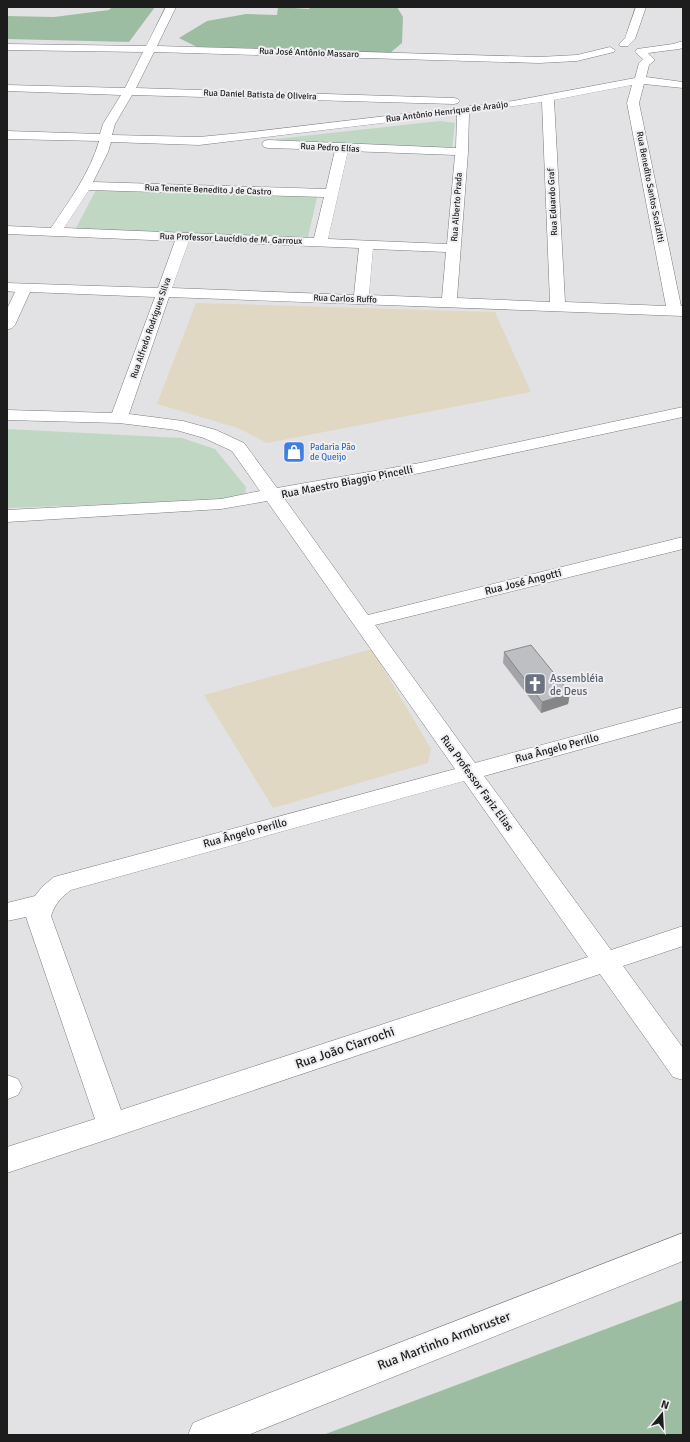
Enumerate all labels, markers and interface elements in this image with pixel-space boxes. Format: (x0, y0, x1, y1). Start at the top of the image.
street label: Rua José Antônio Massaro (259, 46, 360, 60)
street label: Rua Daniel Batista de Oliveira (203, 88, 317, 102)
street label: Rua Antônio Henrique de Araújo (385, 99, 509, 125)
street label: Rua Benedito Santos Scalzitti (634, 131, 666, 243)
street label: Rua Pedro Elías (300, 141, 360, 155)
street label: Rua Eduardo Graf (546, 167, 560, 236)
street label: Rua Alberto Prada (449, 172, 465, 242)
street label: Rua Tenente Benedito J de Castro (144, 182, 272, 198)
street label: Rua Professor Laucídio de M. Garroux (159, 231, 303, 247)
street label: Rua Alfredo Rodrigues Silva (128, 276, 174, 380)
street label: Rua Carlos Ruffo (313, 292, 377, 306)
shop icon: Padaria Pão de Queijo (281, 439, 307, 465)
place label: Padaria Pão de Queijo (310, 442, 356, 463)
street label: Rua Maestro Biaggio Pincelli (280, 463, 414, 501)
street label: Rua José Angotti (483, 566, 563, 598)
church icon: Assembléia de Deus (522, 671, 548, 697)
place label: Assembléia de Deus (550, 672, 604, 698)
street label: Rua Ângelo Perillo (513, 730, 601, 765)
street label: Rua Professor Fariz Elias (438, 733, 516, 834)
street label: Rua Ângelo Perillo (201, 815, 289, 850)
street label: Rua João Ciarrochi (293, 1024, 397, 1072)
street label: Rua Martinho Armbruster (375, 1308, 513, 1374)
north arrow (642, 1394, 682, 1434)
text: N (659, 1398, 671, 1412)

